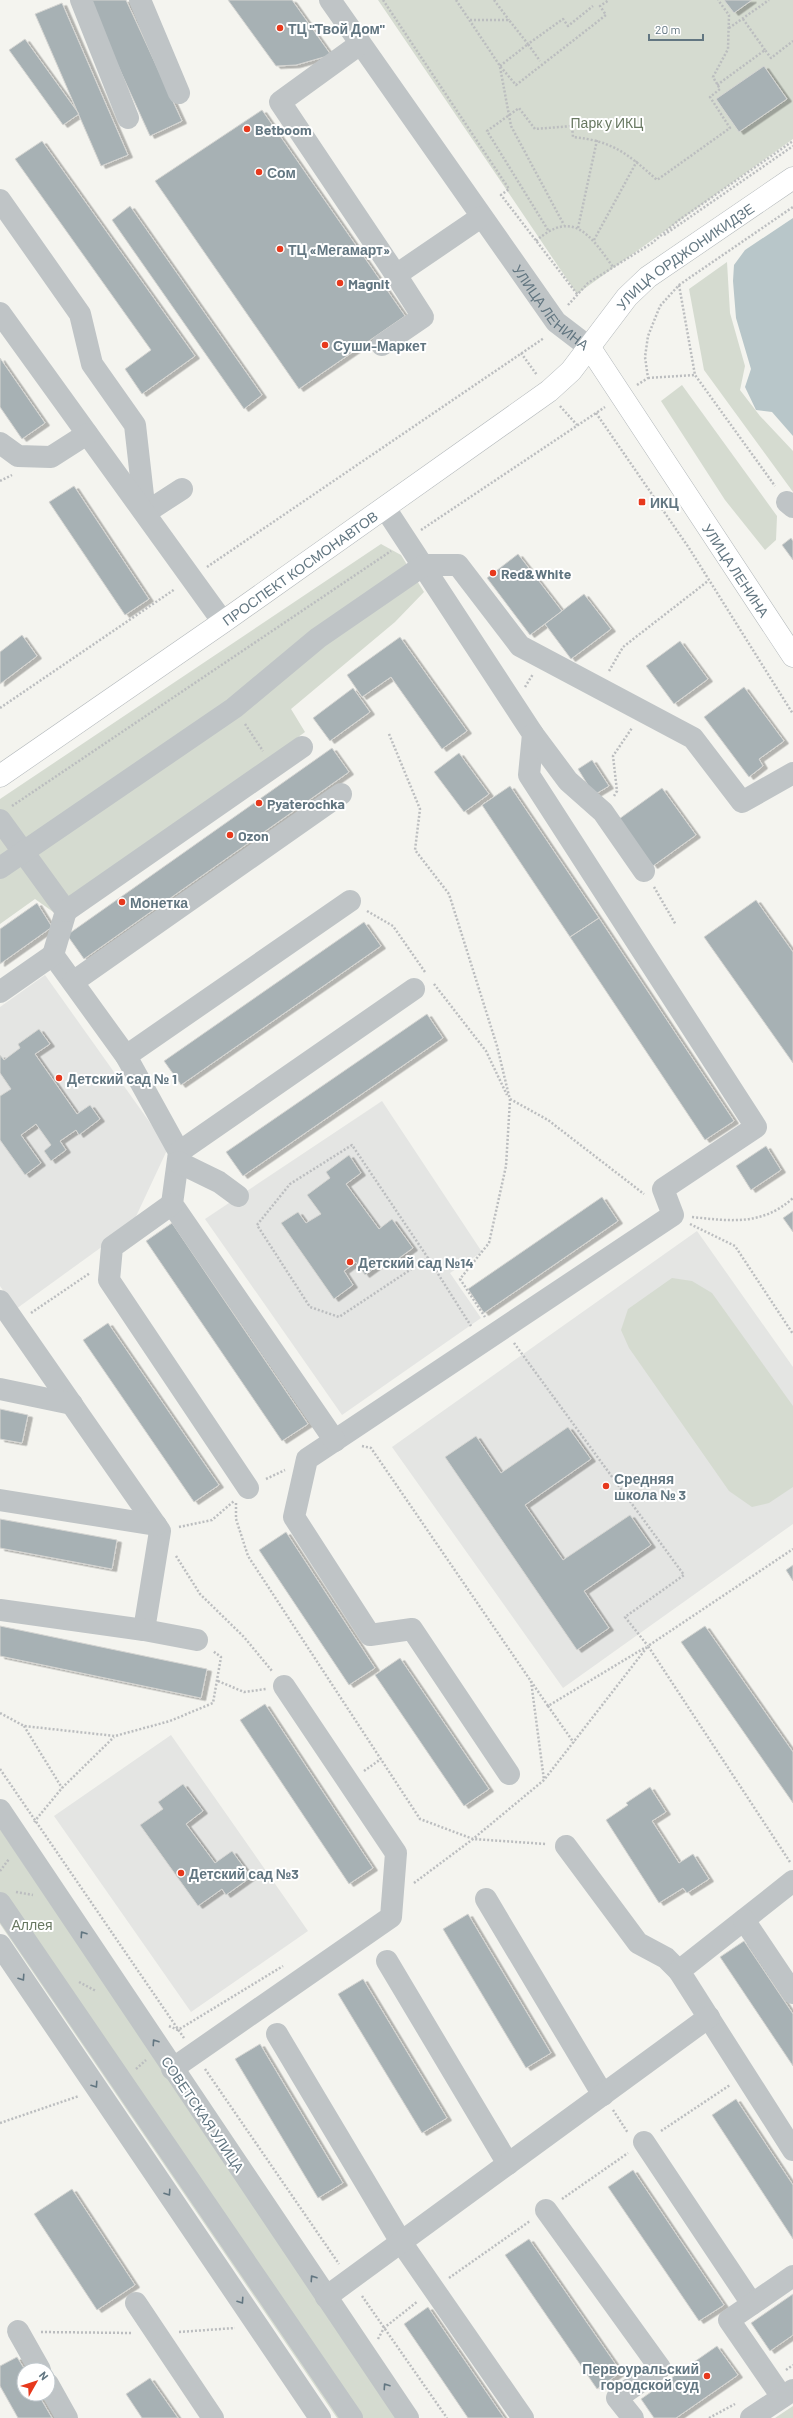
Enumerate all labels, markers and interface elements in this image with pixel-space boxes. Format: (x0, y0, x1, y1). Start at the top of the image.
scale bar (649, 16, 703, 42)
place label: ТЦ "Твой Дом" (288, 20, 385, 37)
text: 20 m (655, 22, 681, 36)
marker: ТЦ "Твой Дом" (275, 23, 285, 33)
park label: Парк у ИКЦ (571, 114, 644, 131)
place label: Betboom (255, 121, 312, 138)
marker: Betboom (242, 124, 252, 134)
place label: Сом (267, 164, 296, 181)
marker: Сом (254, 167, 264, 177)
street label: УЛИЦА ОРДЖОНИКИДЗЕ (612, 199, 757, 313)
place label: ТЦ «Мегамарт» (288, 241, 390, 258)
marker: ТЦ «Мегамарт» (275, 244, 285, 254)
street label: УЛИЦА ЛЕНИНА (510, 261, 593, 353)
place label: Magnit (348, 275, 390, 292)
marker: Magnit (335, 278, 345, 288)
place label: Суши-Маркет (333, 337, 427, 354)
marker: Суши-Маркет (320, 340, 330, 350)
place label: ИКЦ (650, 494, 680, 511)
marker: ИКЦ (637, 497, 647, 507)
street label: ПРОСПЕКТ КОСМОНАВТОВ (219, 507, 381, 629)
street label: УЛИЦА ЛЕНИНА (699, 520, 774, 621)
place label: Red&White (501, 565, 572, 582)
marker: Red&White (488, 568, 498, 578)
place label: Pyaterochka (267, 795, 345, 812)
marker: Pyaterochka (254, 798, 264, 808)
place label: Ozon (238, 827, 269, 844)
marker: Ozon (225, 830, 235, 840)
place label: Монетка (130, 894, 188, 911)
marker: Монетка (117, 897, 127, 907)
place label: Детский сад № 1 (67, 1070, 177, 1087)
marker: Детский сад № 1 (54, 1073, 64, 1083)
place label: Детский сад №14 (358, 1254, 474, 1271)
marker: Детский сад №14 (345, 1257, 355, 1267)
place label: Средняя школа № 3 (614, 1470, 686, 1503)
marker: Средняя школа № 3 (601, 1481, 611, 1491)
place label: Детский сад №3 (189, 1865, 299, 1882)
marker: Детский сад №3 (176, 1868, 186, 1878)
park label: Аллея (11, 1916, 53, 1933)
one-way arrow (80, 1931, 88, 1938)
one-way arrow (17, 1974, 25, 1981)
one-way arrow (152, 2039, 160, 2046)
street label: СОВЕТСКАЯ УЛИЦА (158, 2053, 248, 2176)
one-way arrow (90, 2081, 97, 2088)
one-way arrow (163, 2189, 171, 2196)
one-way arrow (310, 2275, 318, 2282)
one-way arrow (236, 2296, 243, 2303)
place label: Первоуральский городской суд (582, 2360, 699, 2393)
north arrow (16, 2362, 56, 2402)
text: N (37, 2368, 52, 2382)
marker: Первоуральский городской суд (702, 2371, 712, 2381)
one-way arrow (384, 2383, 391, 2390)

